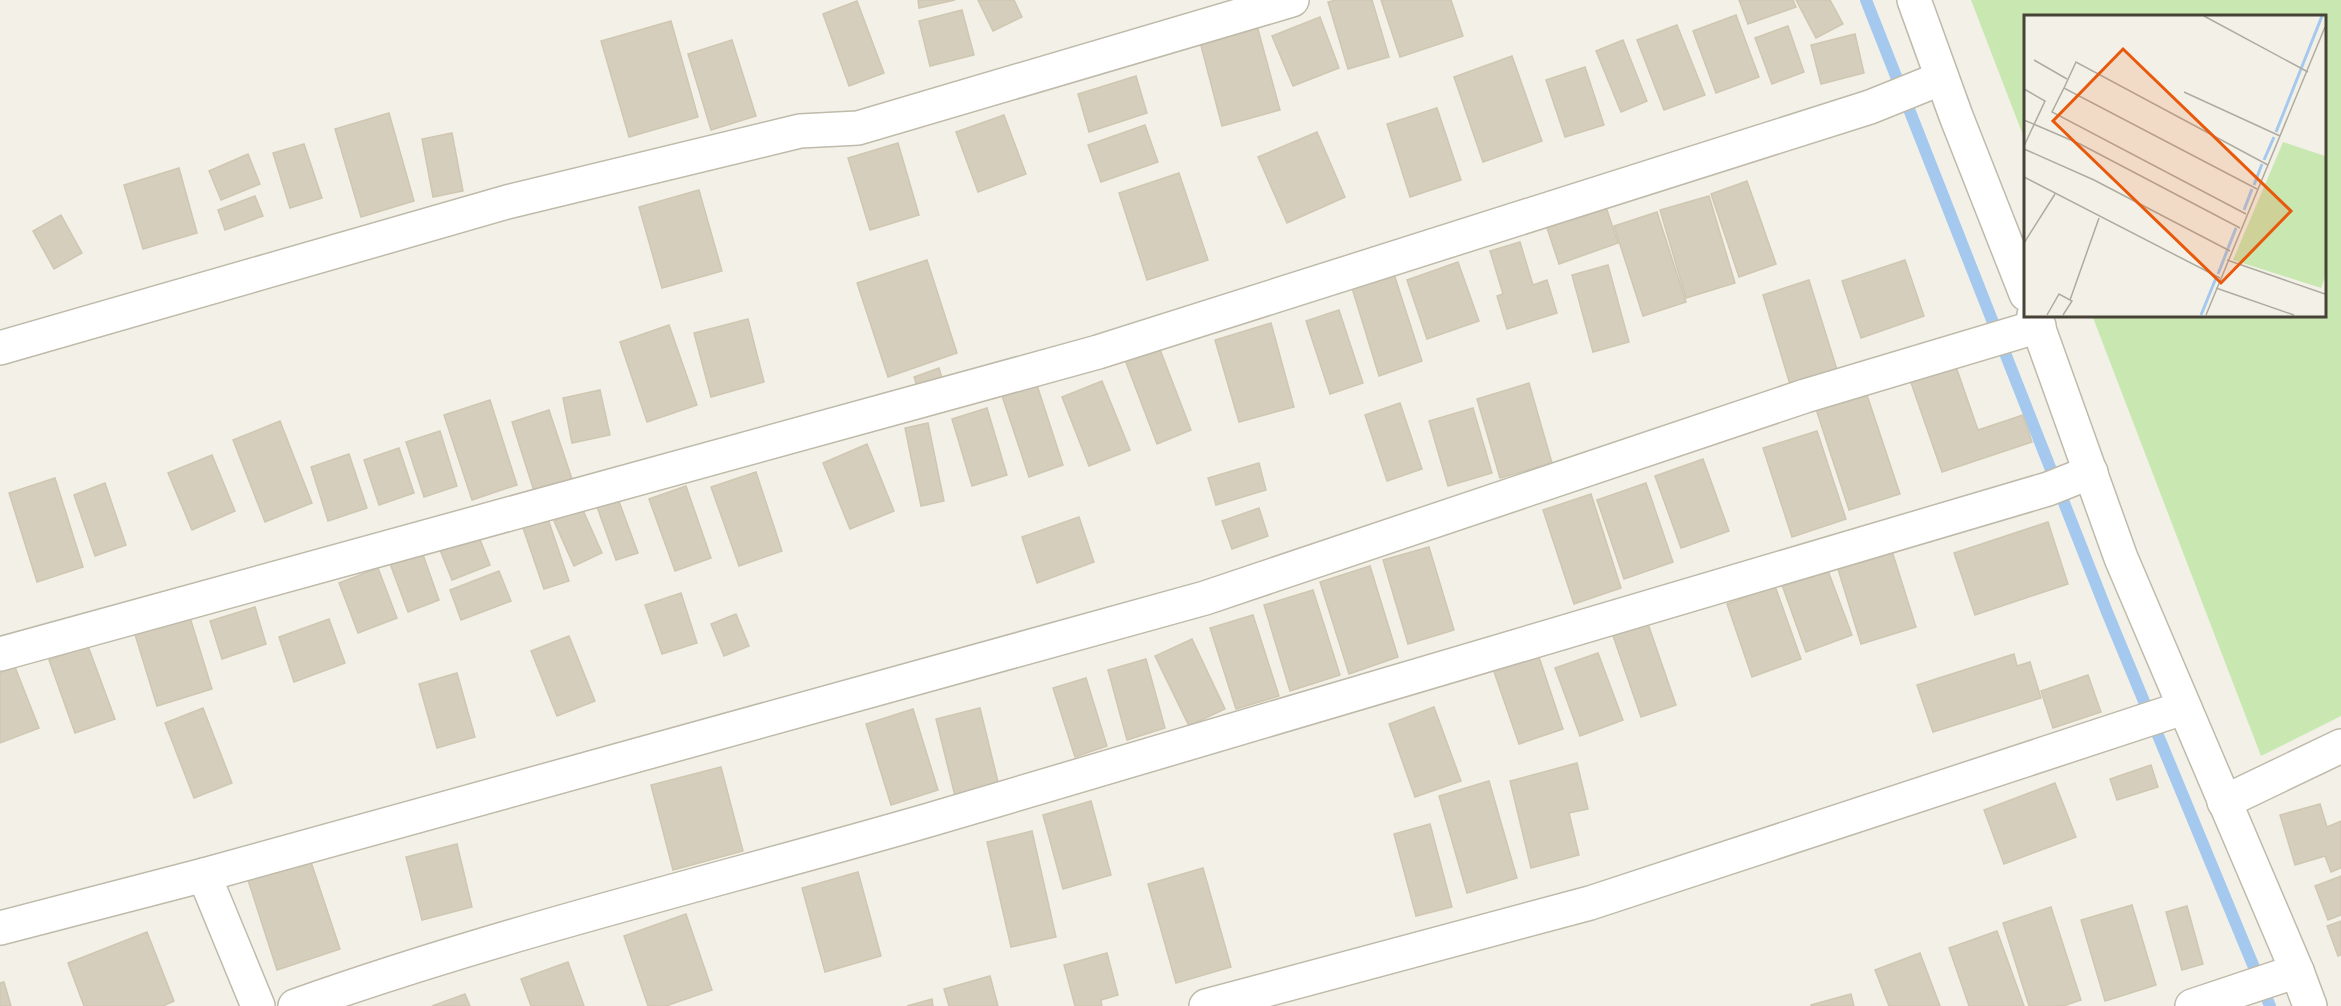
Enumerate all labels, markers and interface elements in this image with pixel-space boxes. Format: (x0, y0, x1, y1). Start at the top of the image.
inset map (2024, 15, 2326, 316)

